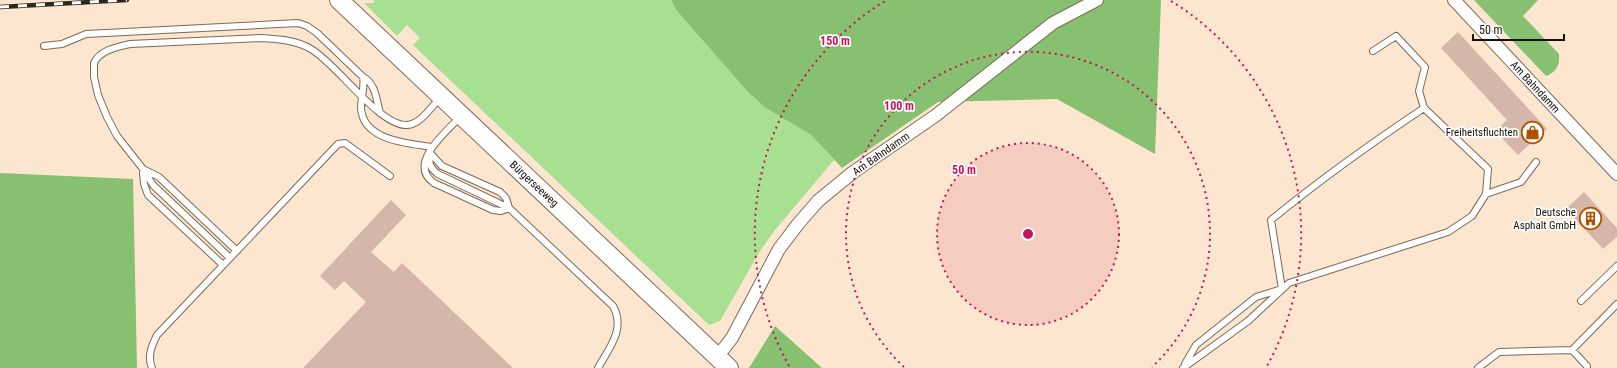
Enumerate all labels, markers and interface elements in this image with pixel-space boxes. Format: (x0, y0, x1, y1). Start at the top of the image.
scale bar (1473, 16, 1564, 42)
text: 50 m (1479, 23, 1503, 37)
text: 150 m (820, 34, 850, 48)
street label: Am Bahndamm (1508, 58, 1562, 116)
text: 100 m (884, 99, 914, 113)
shop icon: Freiheitsfluchten (1520, 119, 1546, 145)
place label: Freiheitsfluchten (1446, 126, 1518, 139)
street label: Am Bahndamm (850, 130, 912, 178)
street label: Bürgerseeweg (507, 158, 561, 210)
text: 50 m (952, 163, 976, 177)
building icon: Deutsche Asphalt GmbH (1578, 205, 1604, 231)
place label: Deutsche Asphalt GmbH (1513, 206, 1576, 232)
centre of rings (1021, 227, 1035, 241)

